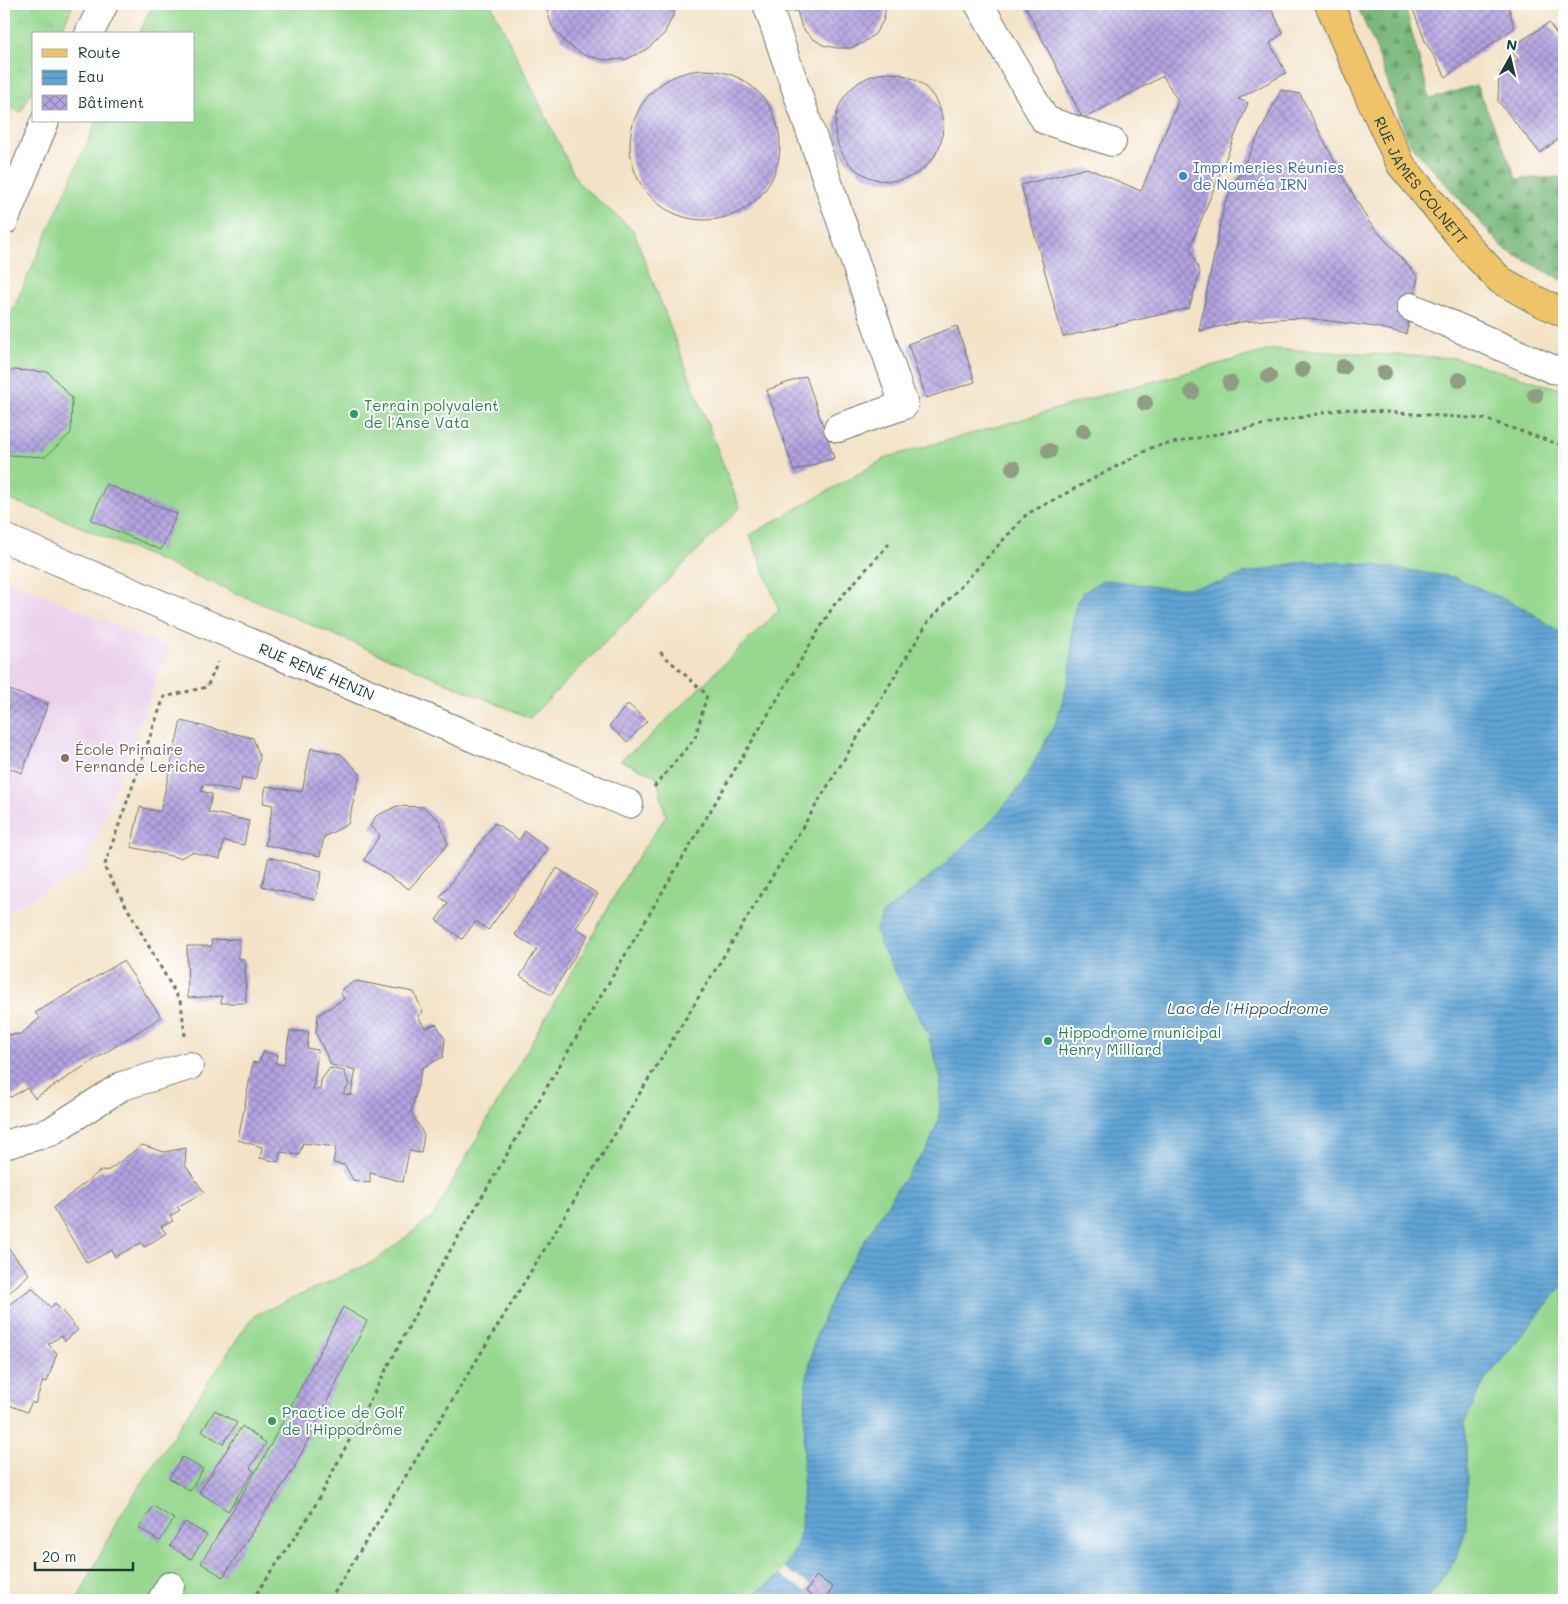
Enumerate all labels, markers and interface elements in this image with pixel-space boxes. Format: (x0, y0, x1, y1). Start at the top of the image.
legend (32, 32, 195, 122)
north arrow (1486, 32, 1536, 82)
text: N (1505, 34, 1518, 55)
text: Route (78, 42, 121, 62)
text: Eau (78, 66, 104, 86)
text: Bâtiment (78, 92, 144, 112)
street label: RUE JAMES COLNETT (1370, 113, 1472, 248)
place label: Imprimeries Réunies de Nouméa IRN (1193, 157, 1344, 194)
marker: Imprimeries Réunies de Nouméa IRN (1177, 170, 1189, 182)
place label: Terrain polyvalent de l'Anse Vata (364, 395, 499, 432)
marker: Terrain polyvalent de l'Anse Vata (348, 408, 360, 420)
street label: RUE RENÉ HENIN (256, 638, 378, 705)
place label: École Primaire Fernande Leriche (75, 739, 206, 776)
marker: École Primaire Fernande Leriche (59, 752, 71, 764)
water label: Lac de l'Hippodrome (1167, 997, 1329, 1018)
place label: Hippodrome municipal Henry Milliard (1058, 1022, 1222, 1059)
marker: Hippodrome municipal Henry Milliard (1042, 1035, 1054, 1047)
place label: Practice de Golf de l'Hippodrôme (282, 1402, 405, 1439)
marker: Practice de Golf de l'Hippodrôme (266, 1415, 278, 1427)
scale bar (35, 1539, 132, 1571)
text: 20 m (42, 1546, 76, 1566)

